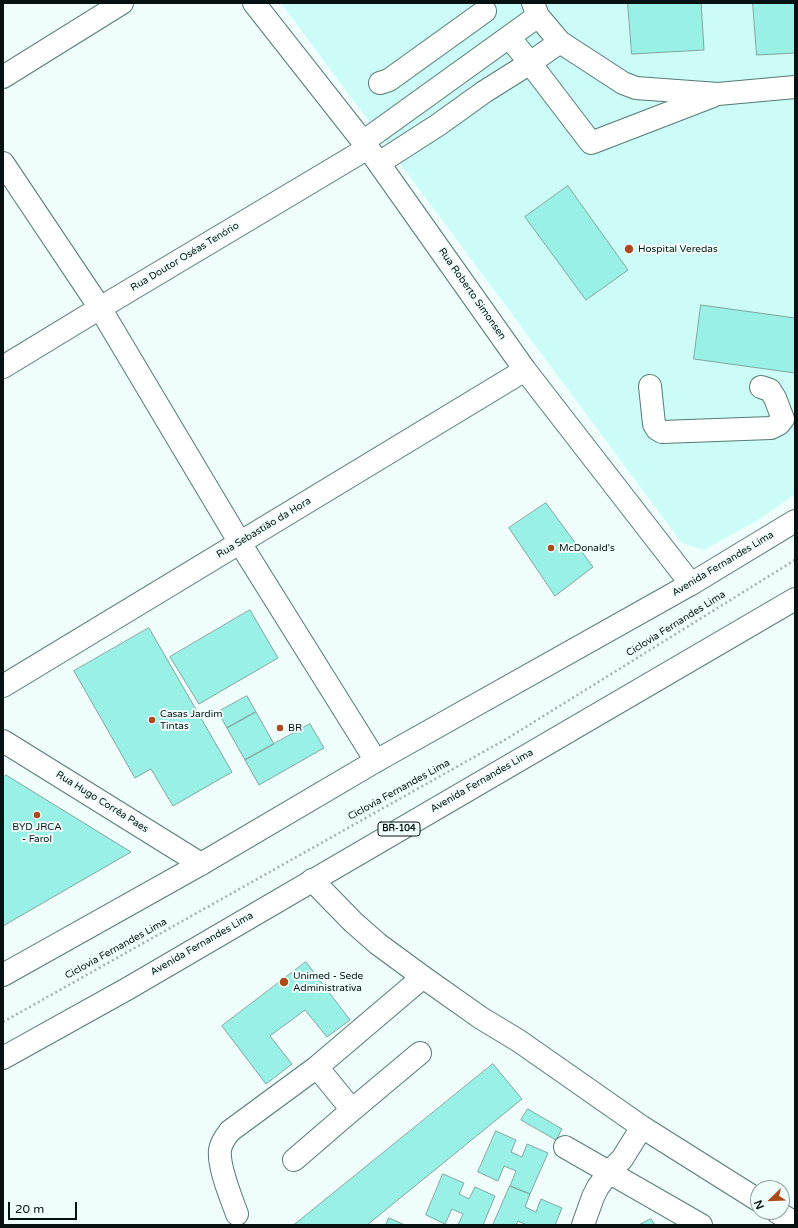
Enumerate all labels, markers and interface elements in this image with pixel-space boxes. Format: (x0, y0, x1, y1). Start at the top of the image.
street label: Rua Doutor Oséas Tenório (129, 220, 241, 294)
marker: Hospital Veredas (623, 243, 635, 255)
place label: Hospital Veredas (638, 243, 718, 255)
street label: Rua Roberto Simonsen (436, 246, 508, 342)
street label: Rua Sebastião da Hora (215, 495, 313, 561)
street label: Avenida Fernandes Lima (670, 529, 776, 599)
place label: McDonald's (559, 542, 615, 554)
marker: McDonald's (546, 543, 556, 553)
street label: Ciclovia Fernandes Lima (624, 589, 728, 659)
place label: Casas Jardim Tintas (160, 708, 222, 732)
marker: Casas Jardim Tintas (147, 715, 157, 725)
place label: BR (288, 722, 302, 734)
marker: BR (275, 723, 285, 733)
street label: Avenida Fernandes Lima (429, 747, 535, 815)
street label: Ciclovia Fernandes Lima (346, 757, 452, 823)
street label: Rua Hugo Corrêa Paes (54, 769, 150, 835)
marker: BYD JRCA - Farol (32, 810, 42, 820)
place label: BYD JRCA - Farol (12, 821, 62, 844)
road number: BR-104 (378, 822, 420, 836)
street label: Avenida Fernandes Lima (149, 910, 255, 978)
street label: Ciclovia Fernandes Lima (63, 916, 169, 982)
place label: Unimed - Sede Administrativa (293, 970, 363, 994)
marker: Unimed - Sede Administrativa (278, 976, 290, 988)
north arrow (750, 1180, 790, 1220)
scale bar (10, 1194, 79, 1220)
text: N (752, 1198, 767, 1211)
text: 20 m (15, 1202, 44, 1216)

